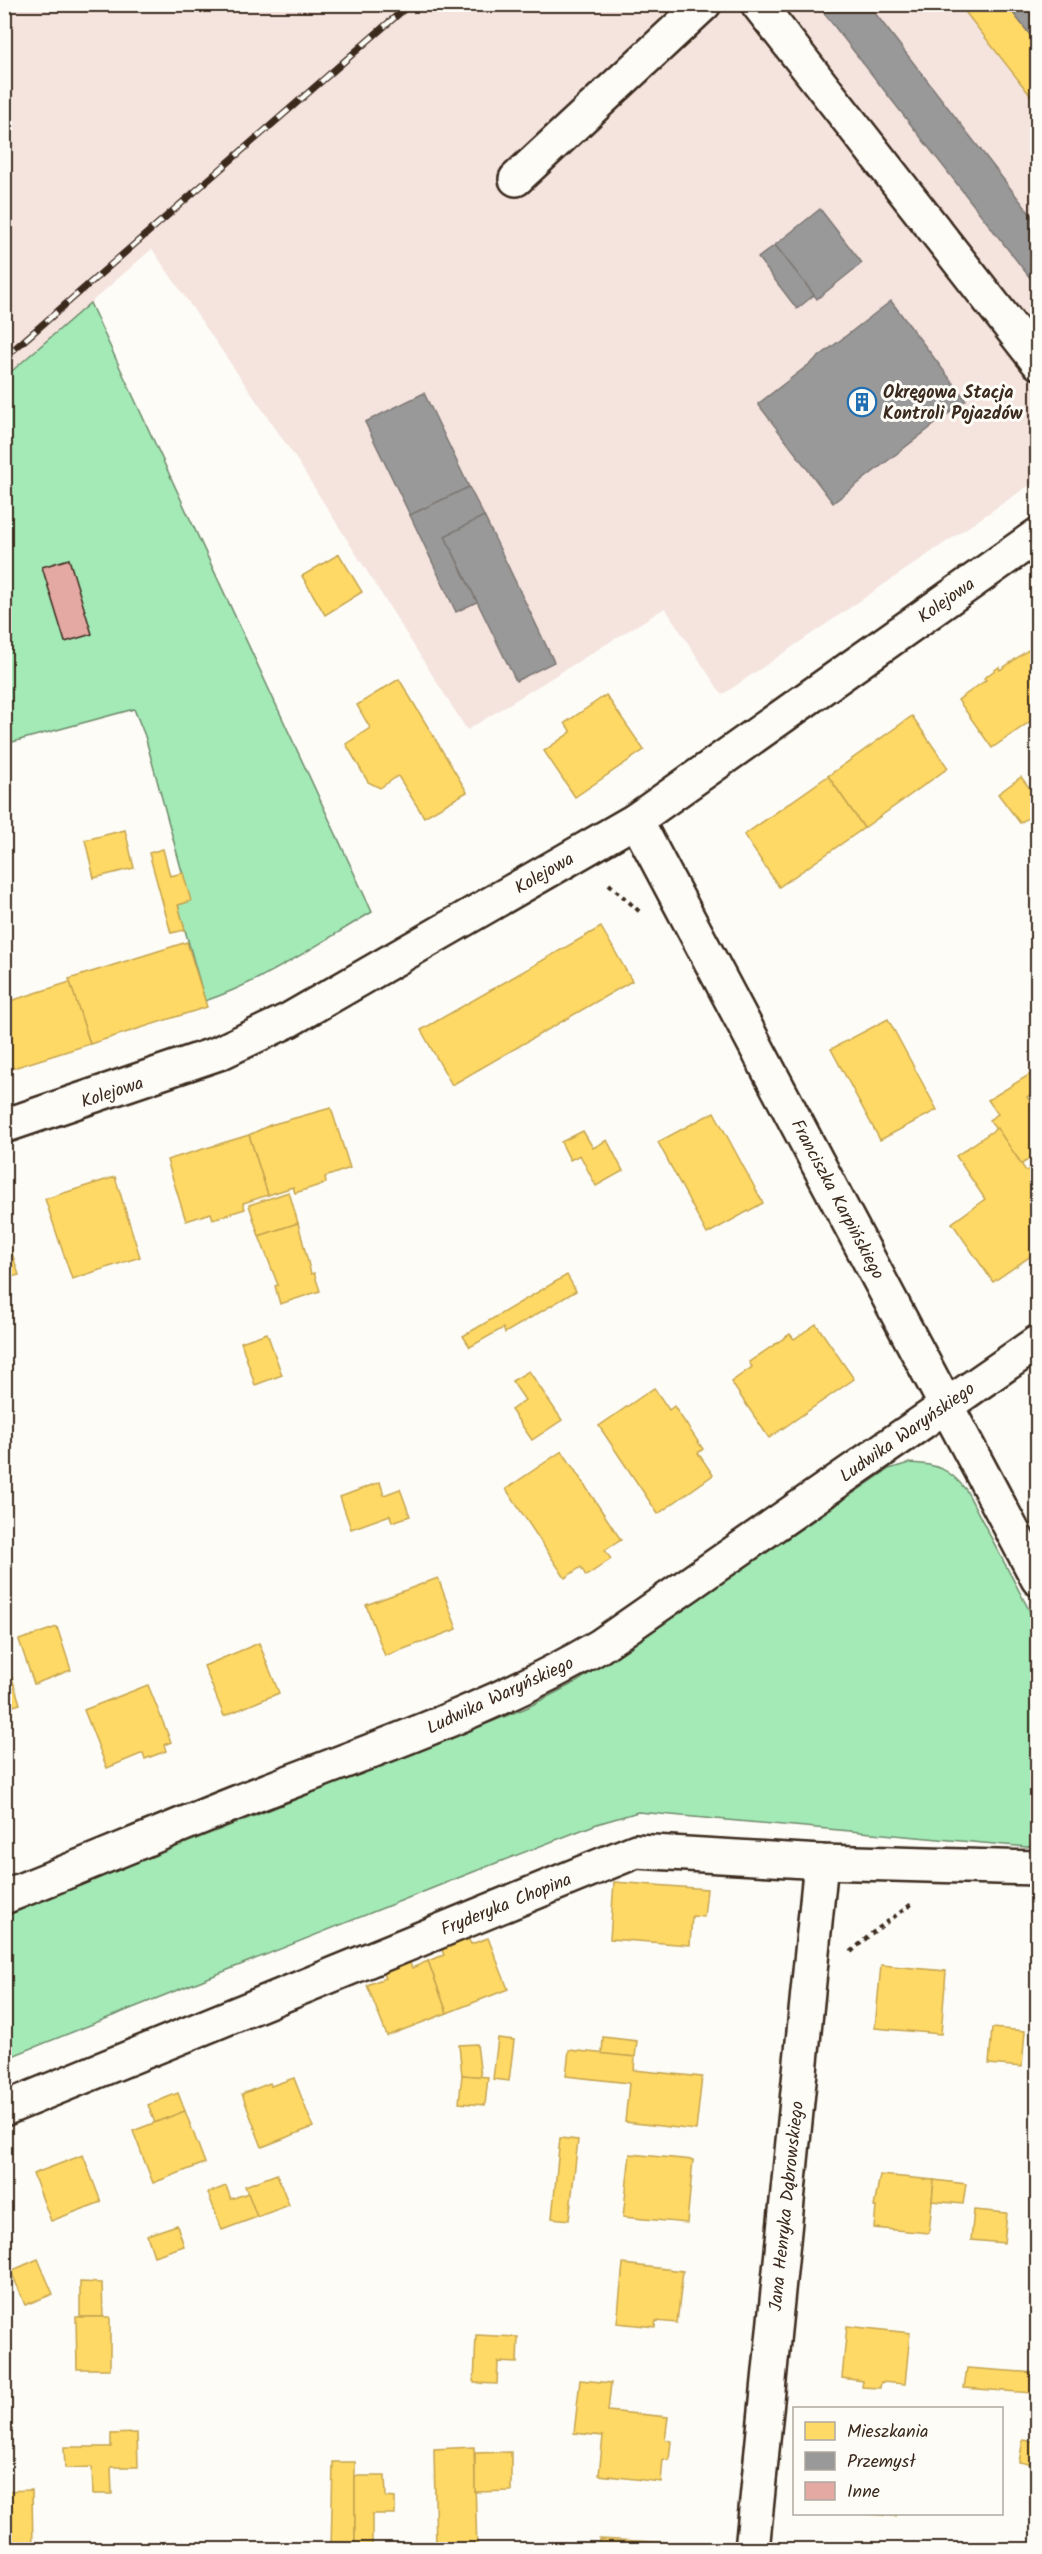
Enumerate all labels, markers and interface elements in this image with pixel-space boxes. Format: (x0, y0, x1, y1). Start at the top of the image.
place label: Okręgowa Stacja Kontroli Pojazdów (883, 379, 1023, 429)
building icon: Okręgowa Stacja Kontroli Pojazdów (846, 386, 878, 418)
street label: Kolejowa (912, 571, 982, 632)
street label: Kolejowa (510, 846, 580, 903)
street label: Kolejowa (77, 1070, 148, 1117)
street label: Franciszka Karpińskiego (782, 1114, 891, 1285)
street label: Ludwika Waryńskiego (834, 1376, 982, 1491)
street label: Ludwika Waryńskiego (422, 1649, 579, 1743)
street label: Fryderyka Chopina (437, 1866, 576, 1945)
street label: Jana Henryka Dąbrowskiego (762, 2100, 813, 2313)
legend (793, 2407, 1003, 2515)
text: Mieszkania (847, 2418, 928, 2447)
text: Przemysł (847, 2448, 916, 2477)
text: Inne (847, 2478, 880, 2507)

